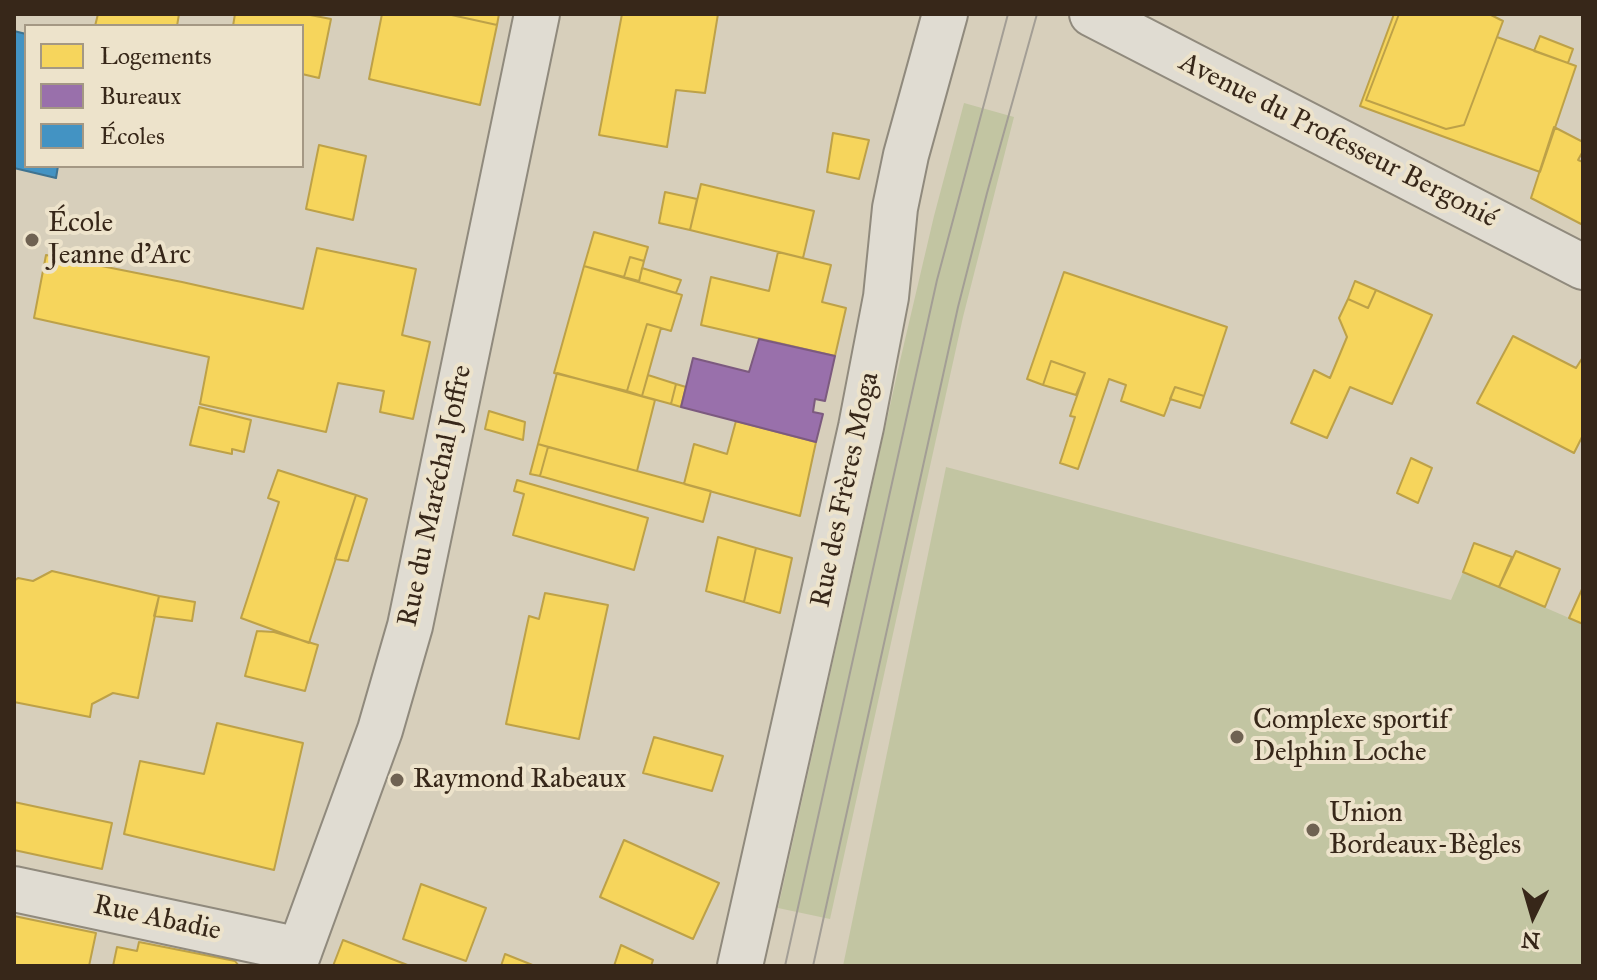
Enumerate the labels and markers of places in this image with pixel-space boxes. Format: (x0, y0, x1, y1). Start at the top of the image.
place label: École Jeanne d'Arc (48, 207, 191, 273)
marker: École Jeanne d'Arc (23, 231, 41, 249)
place label: Complexe sportif Delphin Loche (1253, 704, 1449, 770)
marker: Complexe sportif Delphin Loche (1228, 728, 1246, 746)
place label: Raymond Rabeaux (413, 763, 626, 797)
marker: Raymond Rabeaux (388, 771, 406, 789)
place label: Union Bordeaux-Bègles (1329, 797, 1521, 863)
marker: Union Bordeaux-Bègles (1304, 821, 1322, 839)

